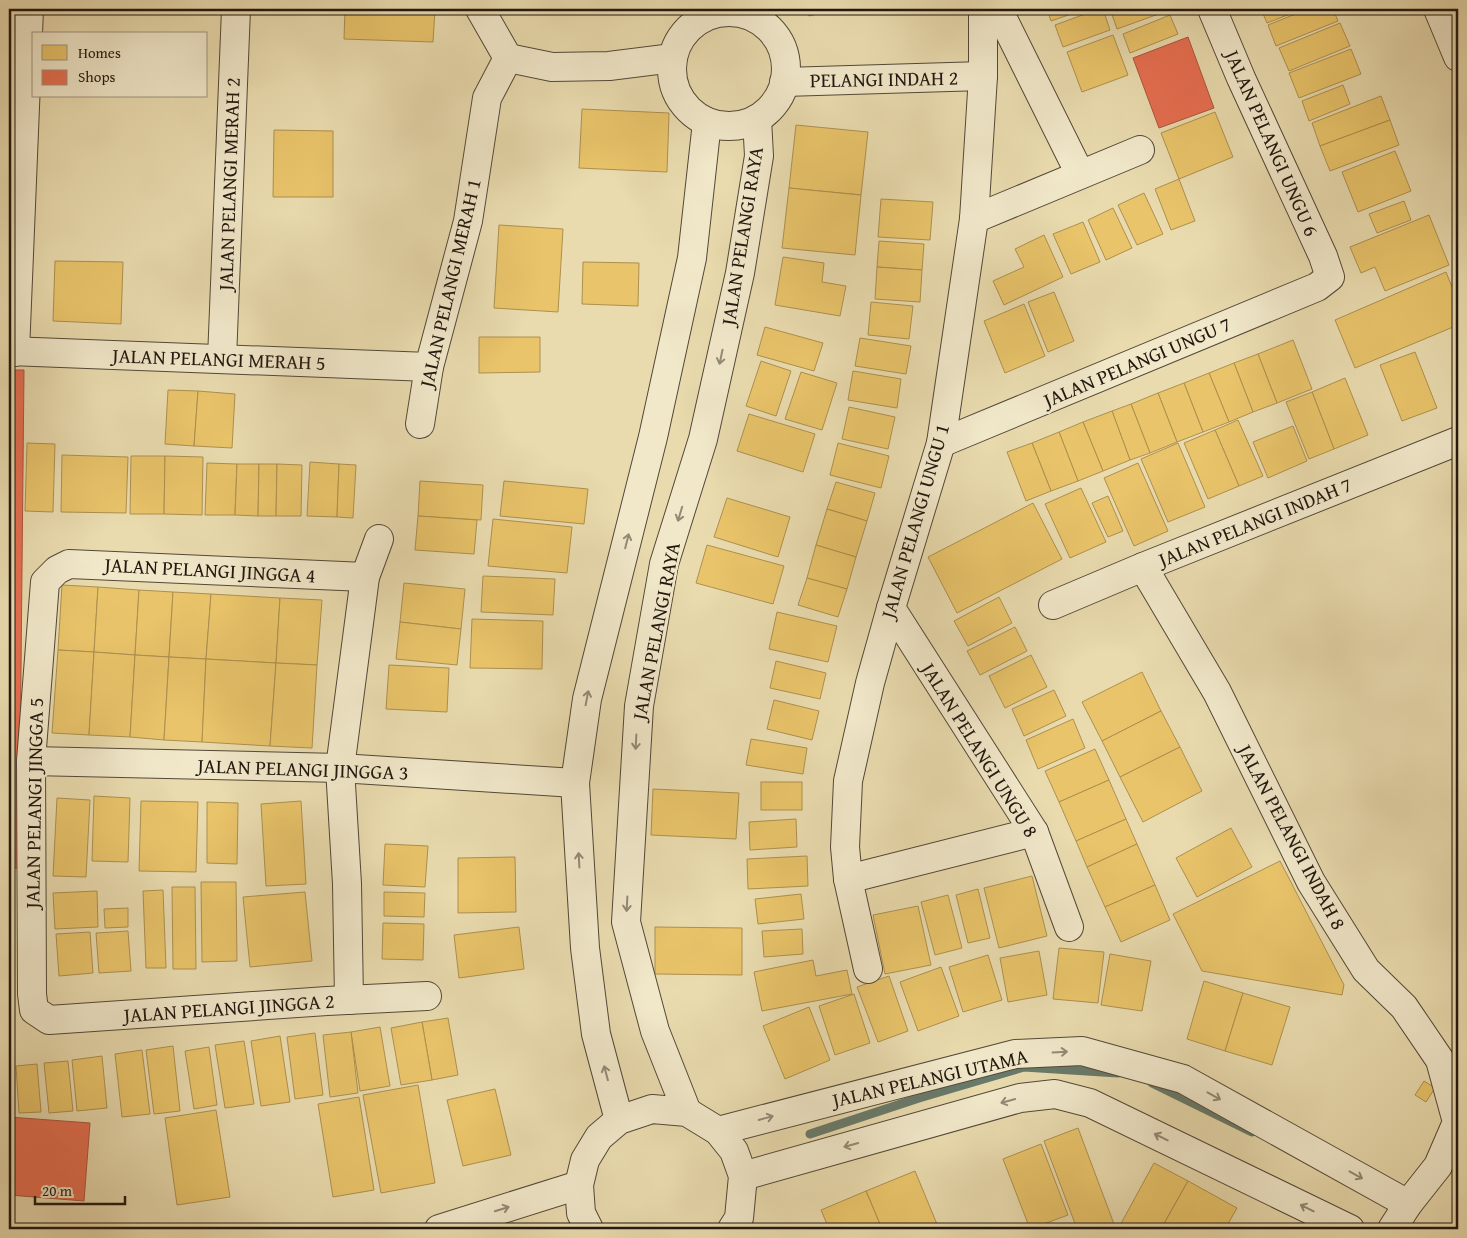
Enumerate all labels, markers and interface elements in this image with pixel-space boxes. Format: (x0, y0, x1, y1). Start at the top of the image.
legend (32, 32, 208, 98)
text: Homes (78, 42, 121, 63)
street label: JALAN PELANGI UNGU 6 (1217, 42, 1327, 241)
street label: PELANGI INDAH 2 (810, 63, 958, 94)
text: Shops (78, 66, 115, 87)
street label: JALAN PELANGI MERAH 2 (210, 77, 247, 294)
street label: JALAN PELANGI RAYA (713, 145, 770, 330)
street label: JALAN PELANGI MERAH 1 (411, 176, 488, 393)
street label: JALAN PELANGI UNGU 7 (1036, 309, 1235, 415)
street label: JALAN PELANGI MERAH 5 (109, 340, 326, 377)
one-way arrow (716, 349, 725, 365)
street label: JALAN PELANGI UNGU 1 (872, 420, 956, 624)
street label: JALAN PELANGI INDAH 7 (1151, 469, 1356, 575)
one-way arrow (674, 506, 684, 522)
one-way arrow (622, 533, 632, 549)
street label: JALAN PELANGI RAYA (623, 540, 687, 725)
street label: JALAN PELANGI JINGGA 4 (101, 549, 316, 590)
street label: JALAN PELANGI UNGU 8 (913, 654, 1046, 843)
one-way arrow (583, 691, 592, 707)
street label: JALAN PELANGI JINGGA 5 (17, 697, 50, 912)
one-way arrow (632, 734, 641, 750)
street label: JALAN PELANGI INDAH 8 (1230, 736, 1354, 935)
street label: JALAN PELANGI JINGGA 3 (194, 750, 409, 787)
one-way arrow (575, 852, 584, 868)
one-way arrow (622, 896, 631, 912)
street label: JALAN PELANGI JINGGA 2 (120, 986, 335, 1030)
street label: JALAN PELANGI UTAMA (826, 1041, 1030, 1115)
one-way arrow (1051, 1047, 1067, 1056)
one-way arrow (601, 1065, 611, 1081)
one-way arrow (1206, 1092, 1221, 1101)
one-way arrow (1000, 1097, 1016, 1106)
one-way arrow (757, 1113, 773, 1123)
one-way arrow (1153, 1132, 1168, 1142)
one-way arrow (844, 1141, 860, 1151)
one-way arrow (1348, 1170, 1363, 1180)
scale bar (35, 1173, 125, 1205)
text: 20 m (42, 1180, 73, 1201)
one-way arrow (1300, 1203, 1315, 1212)
one-way arrow (493, 1204, 509, 1214)

